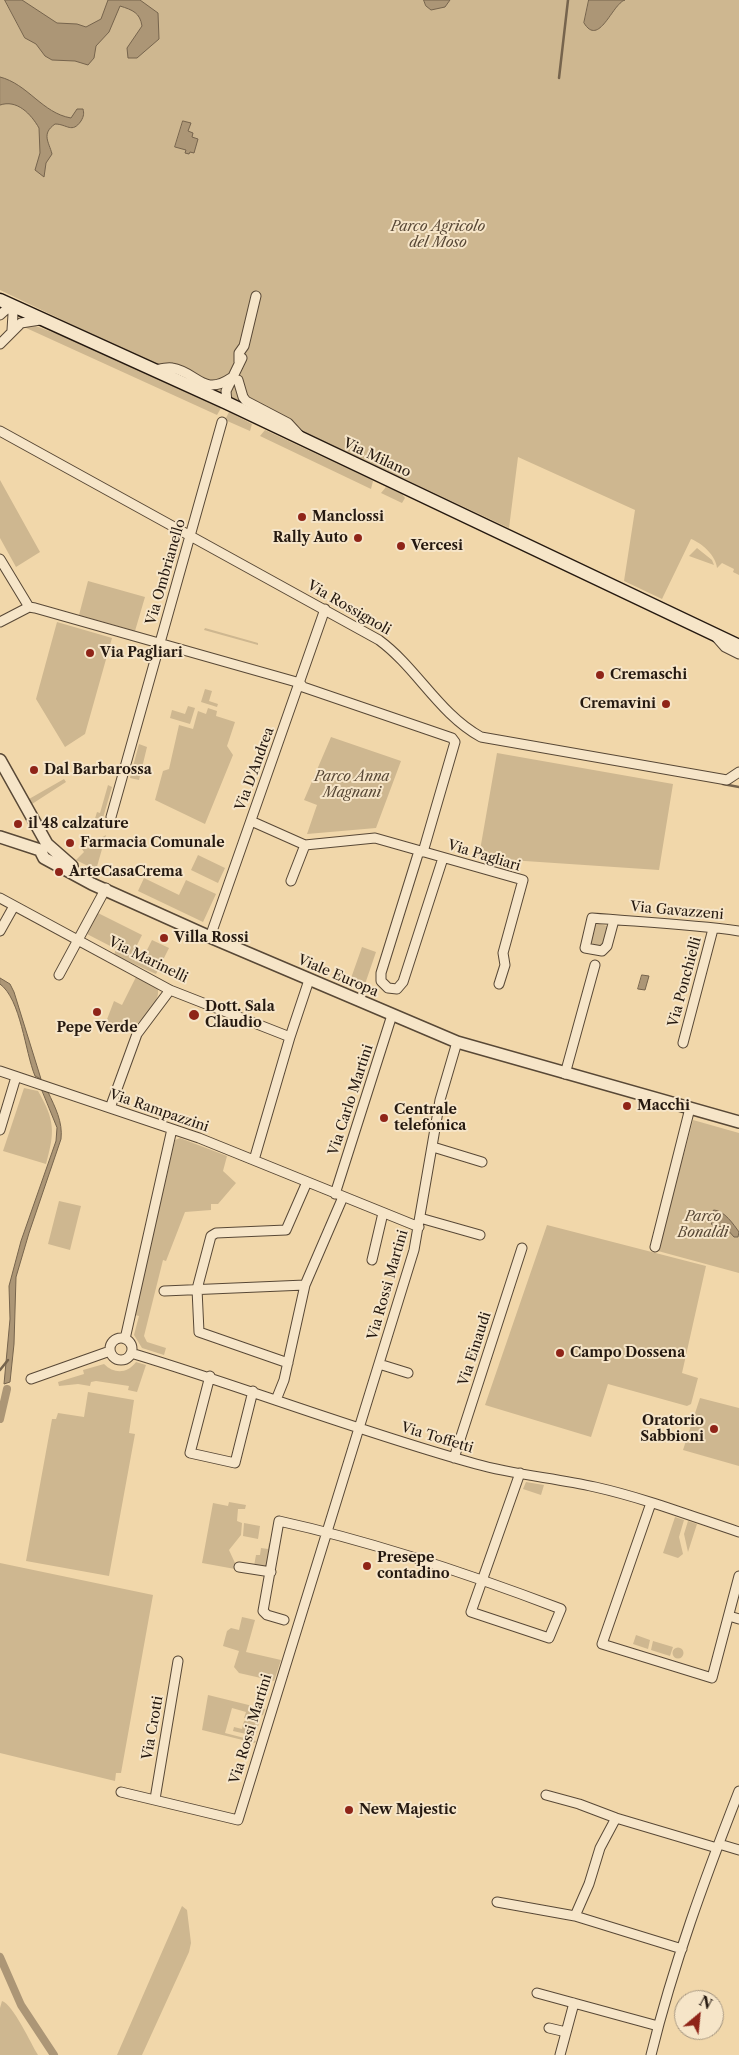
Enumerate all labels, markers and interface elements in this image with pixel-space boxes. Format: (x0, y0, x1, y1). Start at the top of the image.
park label: Parco Agricolo del Moso (391, 219, 485, 252)
street label: Via Milano (340, 435, 414, 481)
place label: Manclossi (312, 509, 384, 525)
marker: Manclossi (296, 511, 308, 523)
street label: Via Ombrianello (143, 517, 189, 627)
place label: Rally Auto (273, 530, 348, 546)
marker: Rally Auto (352, 532, 364, 544)
place label: Vercesi (411, 538, 463, 554)
marker: Vercesi (395, 540, 407, 552)
street label: Via Rossignoli (304, 577, 394, 639)
place label: Via Pagliari (100, 645, 183, 661)
marker: Via Pagliari (84, 647, 96, 659)
place label: Cremaschi (610, 667, 687, 683)
marker: Cremaschi (594, 669, 606, 681)
place label: Cremavini (580, 696, 656, 712)
marker: Cremavini (660, 698, 672, 710)
street label: Via D'Andrea (232, 725, 278, 813)
place label: Dal Barbarossa (44, 762, 152, 778)
marker: Dal Barbarossa (28, 764, 40, 776)
park label: Parco Anna Magnani (314, 769, 390, 802)
place label: il 48 calzature (28, 816, 129, 832)
marker: il 48 calzature (12, 818, 24, 830)
place label: Farmacia Comunale (80, 835, 225, 851)
marker: Farmacia Comunale (64, 837, 76, 849)
street label: Via Pagliari (446, 837, 522, 875)
place label: ArteCasaCrema (69, 864, 183, 880)
marker: ArteCasaCrema (53, 866, 65, 878)
street label: Via Gavazzeni (630, 899, 724, 923)
place label: Villa Rossi (174, 930, 249, 946)
marker: Villa Rossi (158, 932, 170, 944)
street label: Via Marinelli (106, 934, 190, 986)
street label: Via Ponchielli (665, 935, 705, 1029)
street label: Viale Europa (295, 951, 381, 1001)
place label: Dott. Sala Claudio (205, 999, 275, 1032)
marker: Pepe Verde (91, 1006, 103, 1018)
marker: Dott. Sala Claudio (187, 1008, 201, 1022)
place label: Pepe Verde (56, 1020, 138, 1036)
street label: Via Carlo Martini (325, 1042, 377, 1158)
street label: Via Rampazzini (107, 1086, 211, 1136)
place label: Macchi (637, 1098, 690, 1114)
marker: Macchi (621, 1100, 633, 1112)
place label: Centrale telefonica (394, 1102, 466, 1134)
marker: Centrale telefonica (378, 1112, 390, 1124)
park label: Parco Bonaldi (678, 1209, 728, 1242)
street label: Via Rossi Martini (364, 1228, 412, 1342)
street label: Via Einaudi (455, 1310, 495, 1388)
place label: Campo Dossena (570, 1345, 685, 1361)
marker: Campo Dossena (554, 1347, 566, 1359)
place label: Oratorio Sabbioni (640, 1413, 704, 1445)
street label: Via Toffetti (399, 1419, 475, 1457)
marker: Oratorio Sabbioni (708, 1423, 720, 1435)
place label: Presepe contadino (377, 1550, 450, 1582)
marker: Presepe contadino (361, 1560, 373, 1572)
street label: Via Rossi Martini (226, 1672, 276, 1786)
street label: Via Crotti (139, 1695, 167, 1761)
place label: New Majestic (359, 1802, 456, 1818)
marker: New Majestic (343, 1804, 355, 1816)
north arrow (674, 1990, 724, 2040)
text: N (696, 1992, 715, 2013)

